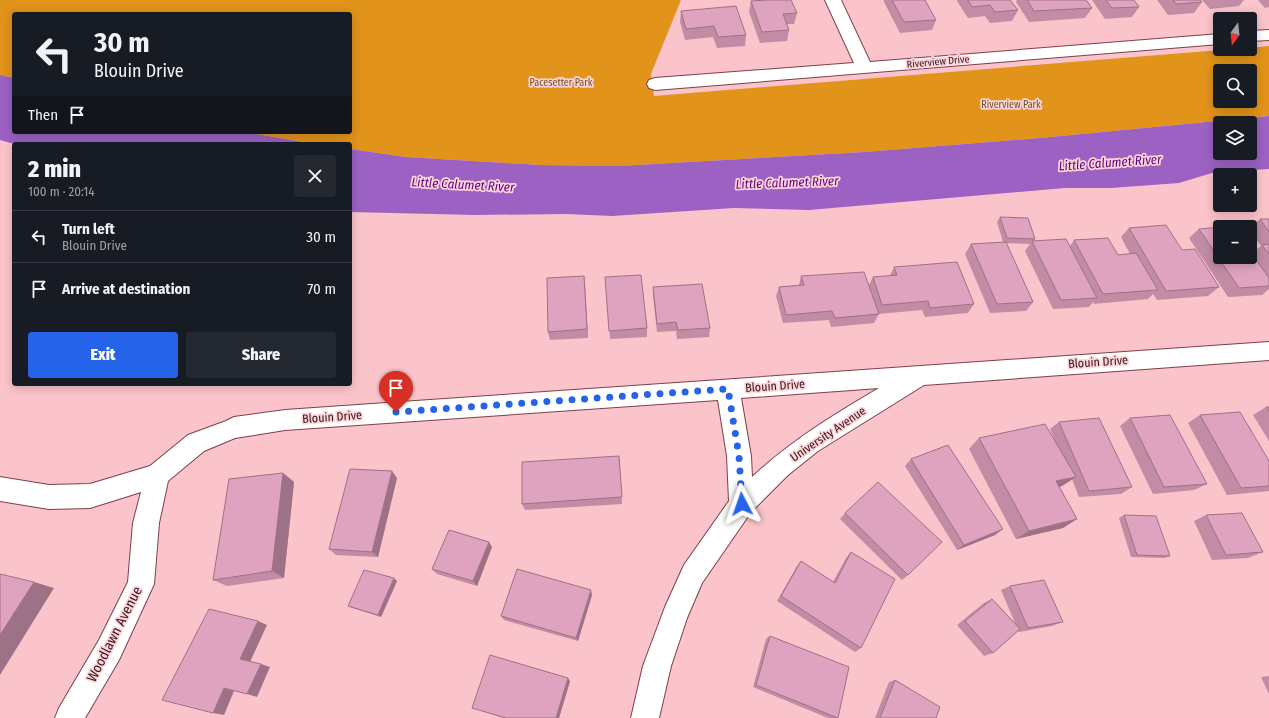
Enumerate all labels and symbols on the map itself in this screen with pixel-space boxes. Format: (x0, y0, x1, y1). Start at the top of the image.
north arrow (1213, 12, 1257, 56)
street label: Riverview Drive (906, 53, 970, 71)
park label: Pacesetter Park (530, 77, 593, 89)
park label: Riverview Park (981, 99, 1041, 111)
water label: Little Calumet River (1058, 151, 1162, 174)
water label: Little Calumet River (735, 173, 839, 192)
water label: Little Calumet River (411, 174, 515, 195)
street label: Blouin Drive (1068, 353, 1128, 371)
pin (379, 371, 413, 412)
street label: Blouin Drive (745, 377, 805, 395)
street label: University Avenue (788, 404, 868, 464)
street label: Blouin Drive (302, 408, 362, 426)
position arrow (721, 483, 763, 525)
street label: Woodlawn Avenue (83, 584, 146, 685)

